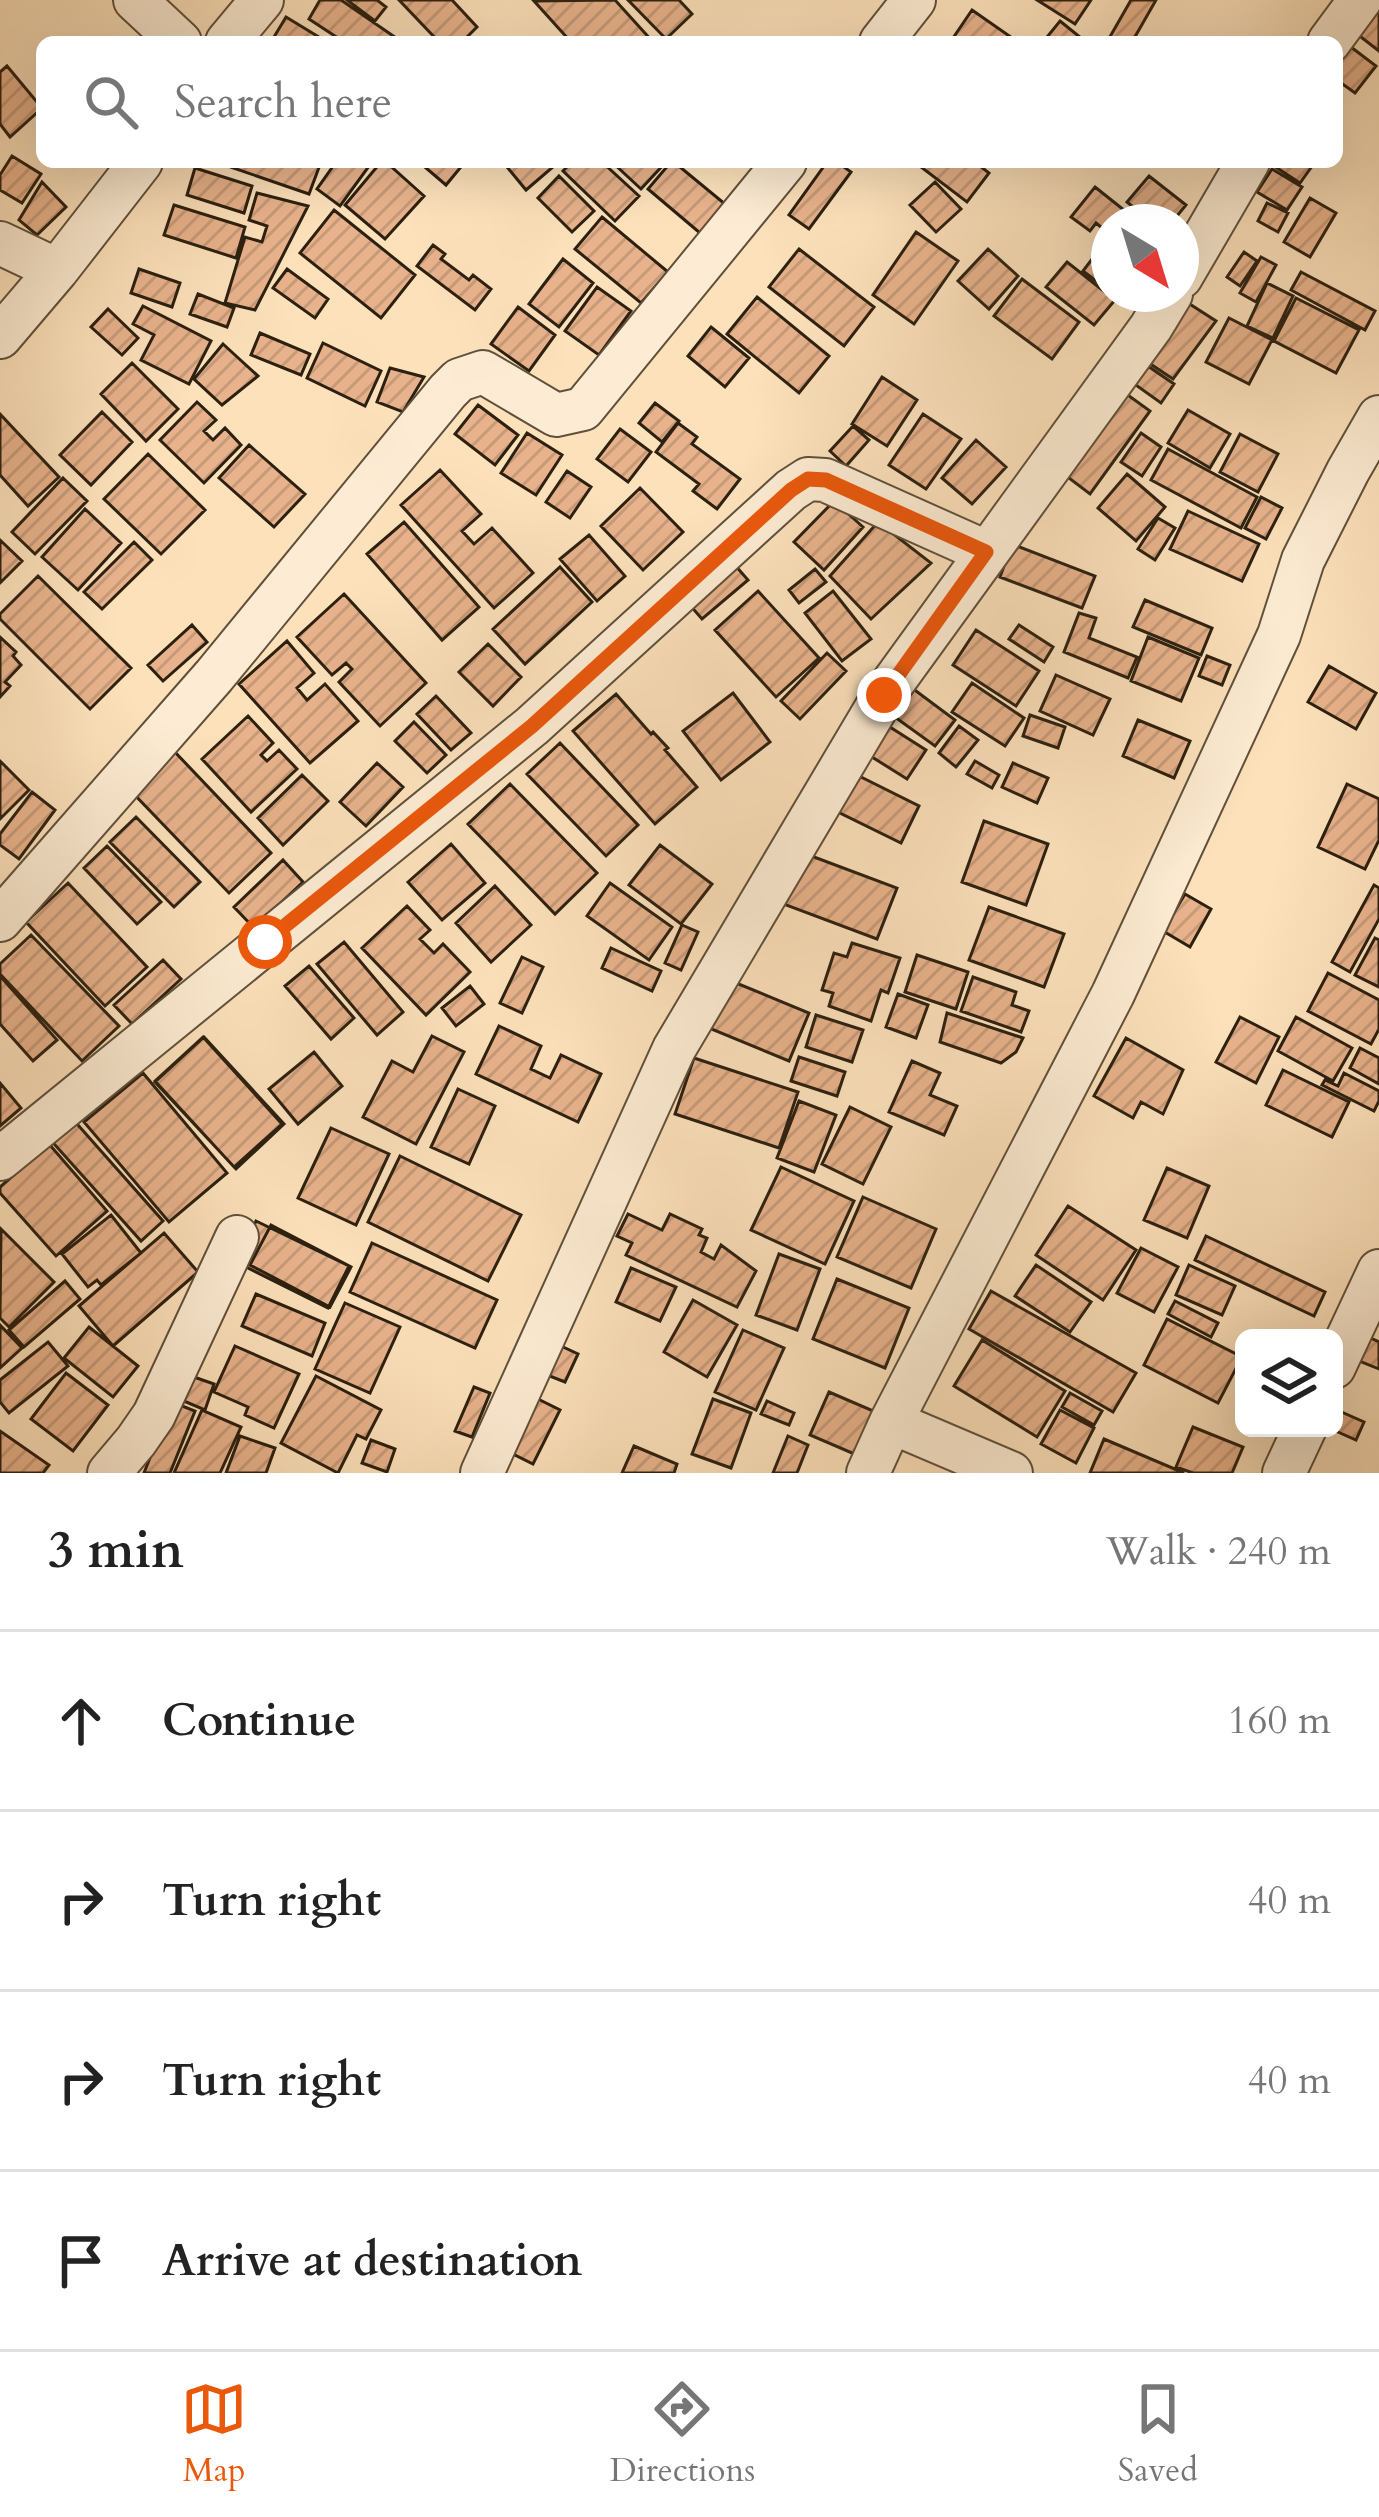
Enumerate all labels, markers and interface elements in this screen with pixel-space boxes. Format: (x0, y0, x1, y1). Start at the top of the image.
search box (36, 36, 1343, 168)
icon: search (78, 69, 144, 135)
text: Search here (174, 72, 392, 133)
north arrow (1091, 204, 1199, 312)
route end (857, 668, 911, 722)
route start (238, 915, 292, 969)
map controls (1235, 1329, 1343, 1437)
button: layers (1235, 1329, 1343, 1437)
text: 3 min (48, 1516, 184, 1586)
text: Walk · 240 m (1106, 1525, 1331, 1578)
icon: ahead (48, 1688, 114, 1754)
text: Continue (162, 1690, 356, 1751)
text: 160 m (1228, 1694, 1331, 1747)
icon: right (48, 1868, 114, 1934)
text: Turn right (162, 1870, 381, 1931)
text: 40 m (1248, 1874, 1331, 1927)
icon: right (48, 2048, 114, 2114)
text: Turn right (162, 2050, 381, 2111)
text: 40 m (1248, 2054, 1331, 2107)
icon: arrive (48, 2228, 114, 2294)
text: Arrive at destination (162, 2230, 582, 2291)
tab: Map (181, 2376, 247, 2493)
tab: Directions (610, 2376, 755, 2493)
tab: Saved (1118, 2376, 1198, 2493)

